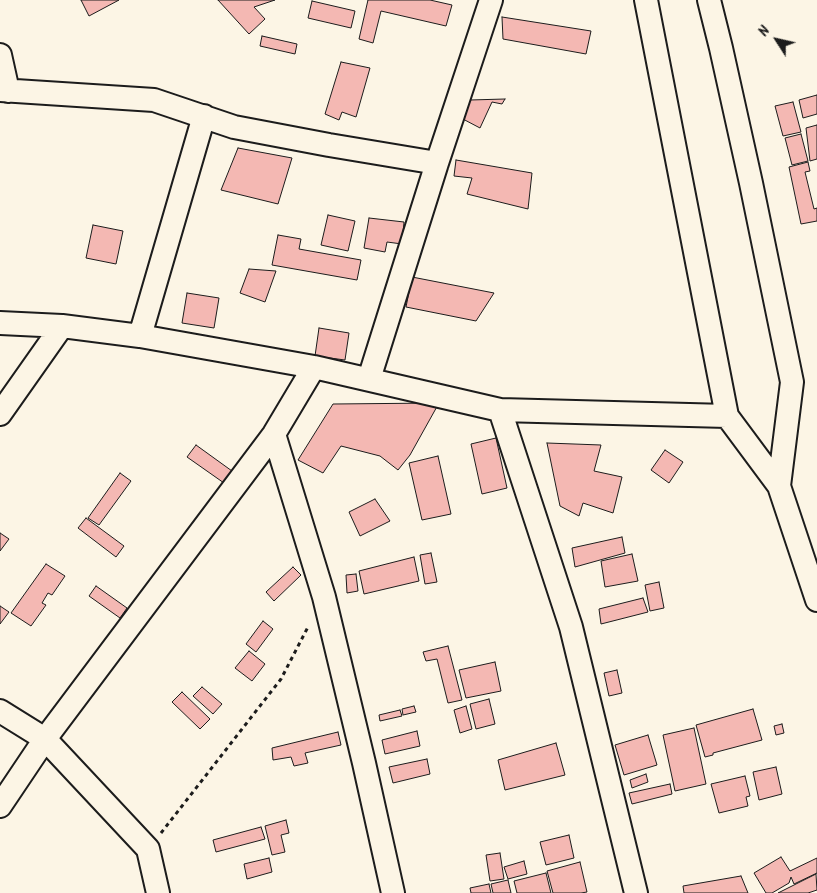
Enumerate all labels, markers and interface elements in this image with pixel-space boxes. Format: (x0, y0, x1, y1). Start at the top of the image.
north arrow (752, 15, 802, 65)
text: N (753, 21, 776, 41)

